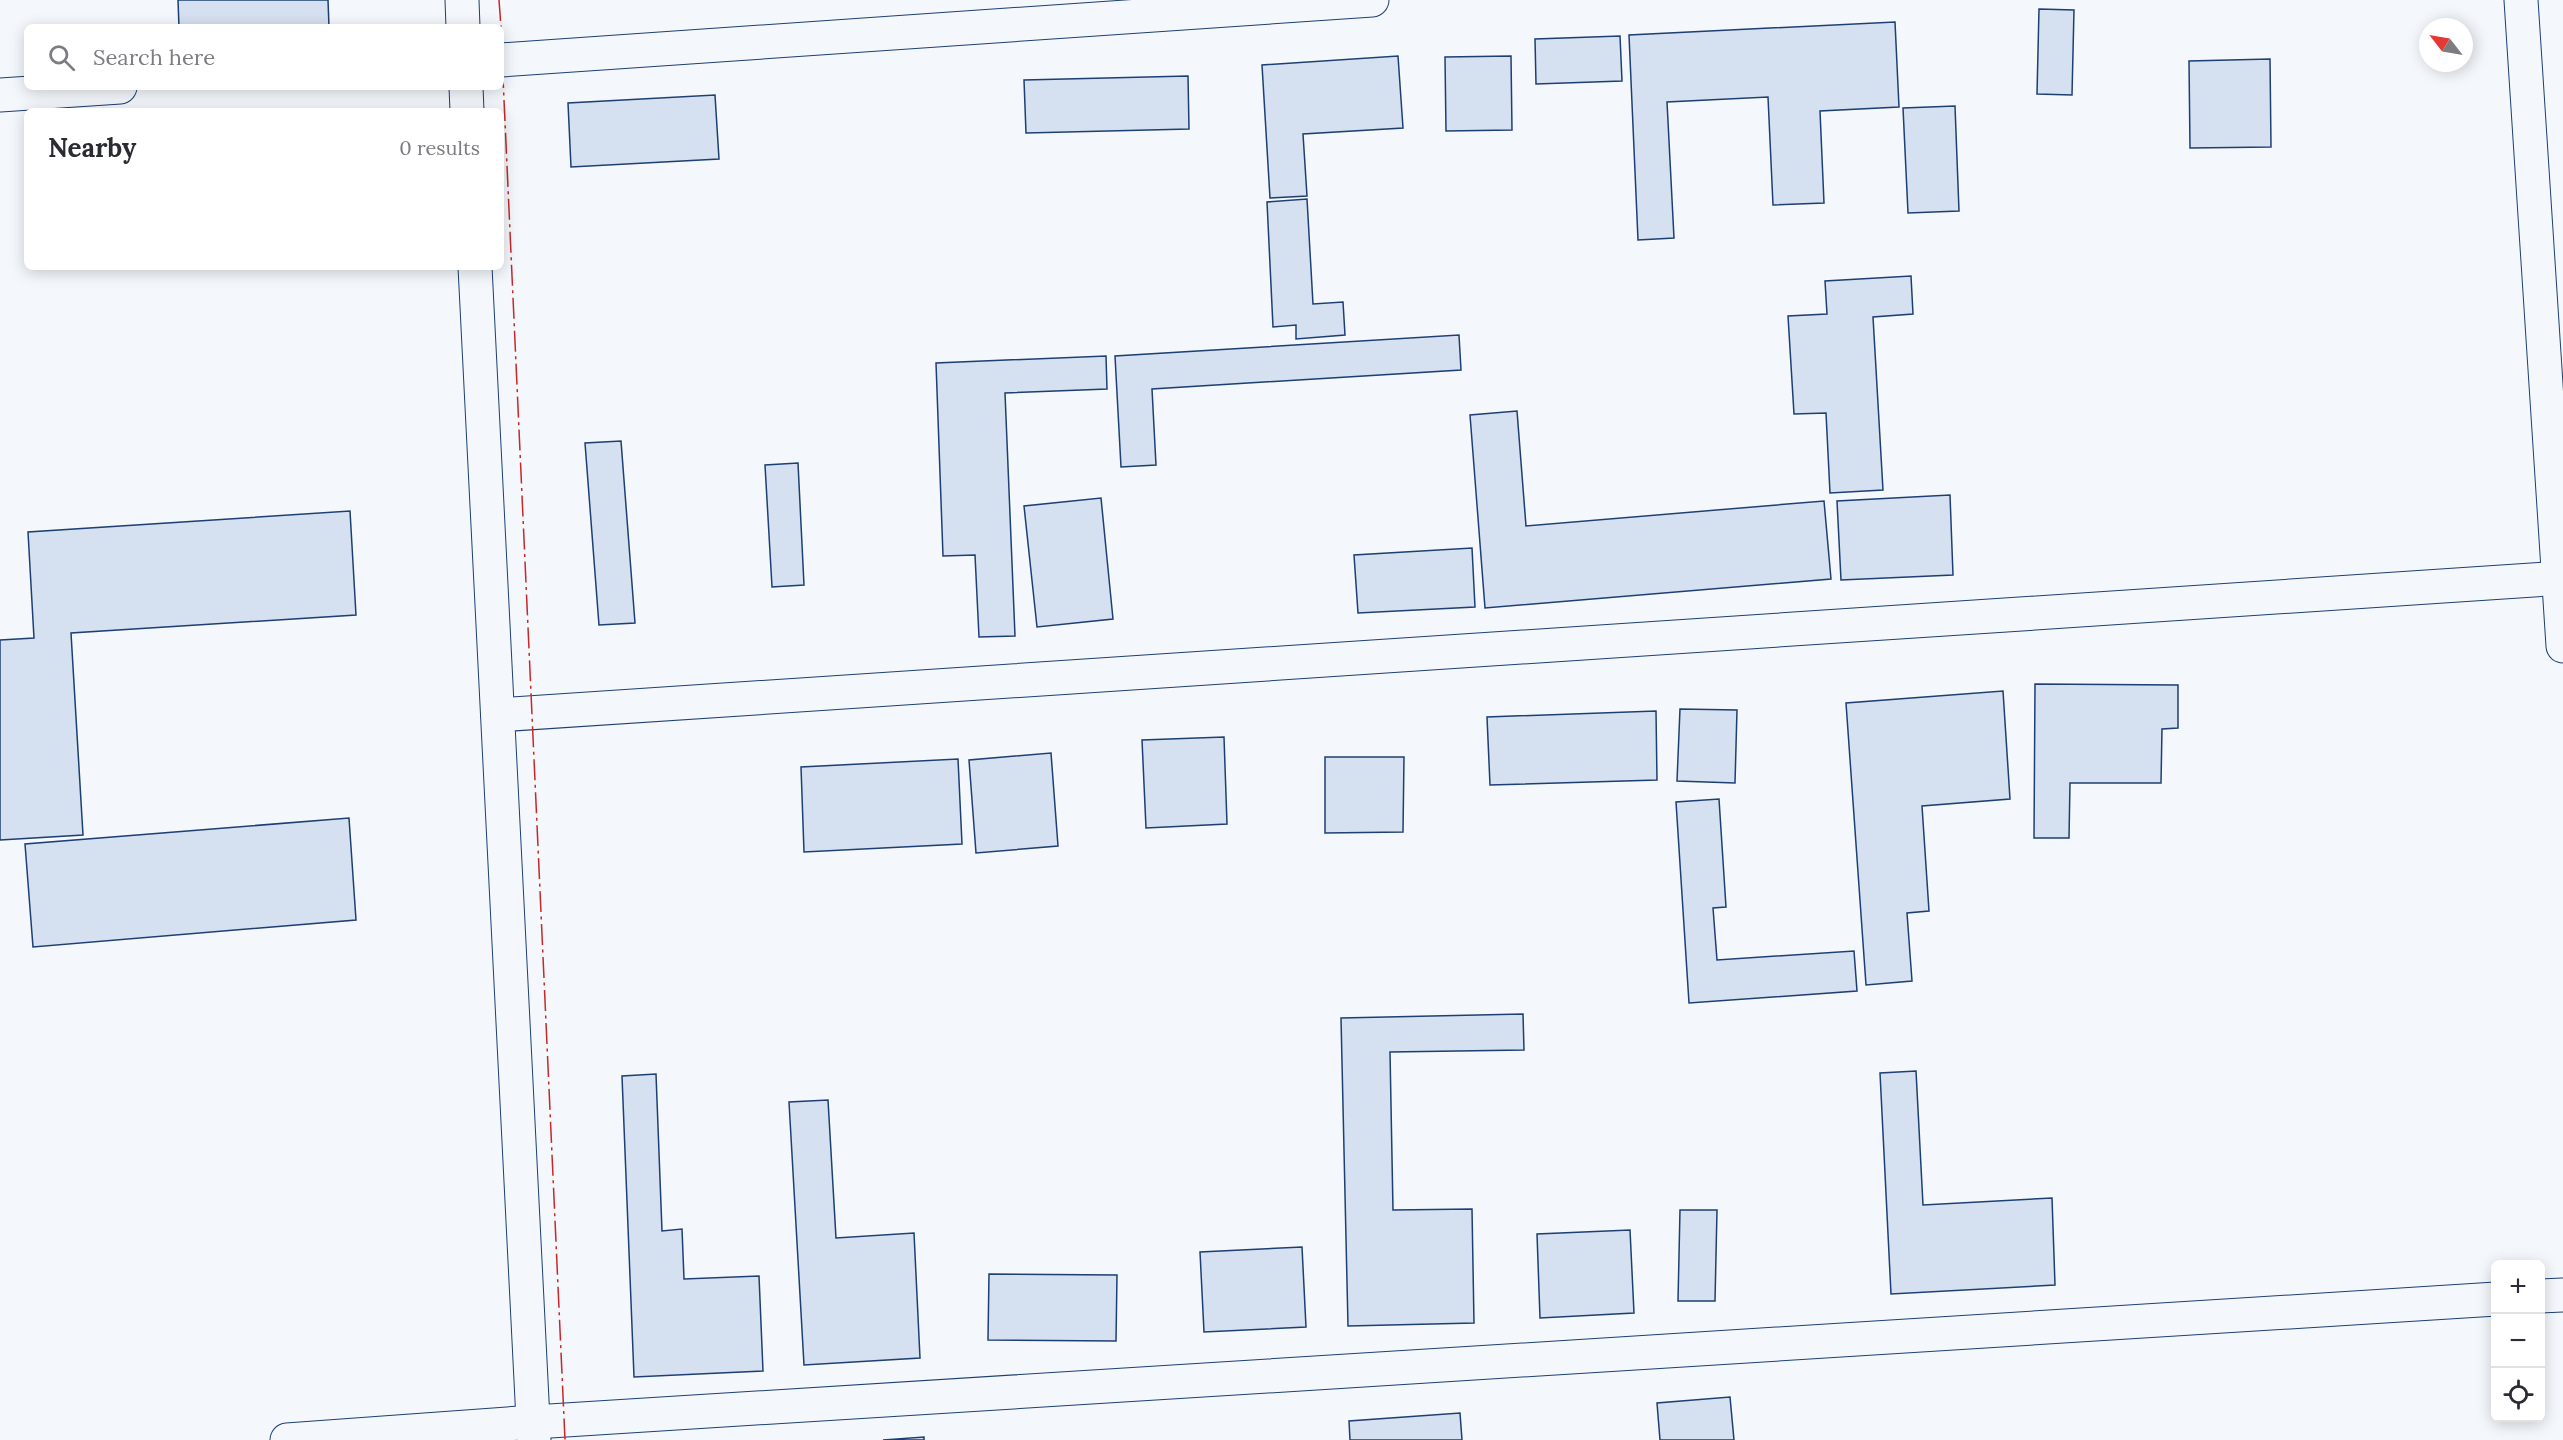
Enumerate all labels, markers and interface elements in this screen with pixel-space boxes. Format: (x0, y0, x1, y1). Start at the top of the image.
north arrow (2419, 18, 2473, 72)
search box (24, 24, 504, 90)
icon: search (45, 41, 78, 74)
text: Search here (93, 43, 215, 71)
text: Nearby (48, 131, 136, 164)
text: 0 results (399, 135, 480, 160)
map controls (2491, 1260, 2545, 1422)
button: + (2491, 1260, 2545, 1314)
button: − (2491, 1314, 2545, 1368)
button: locate (2491, 1368, 2545, 1422)

